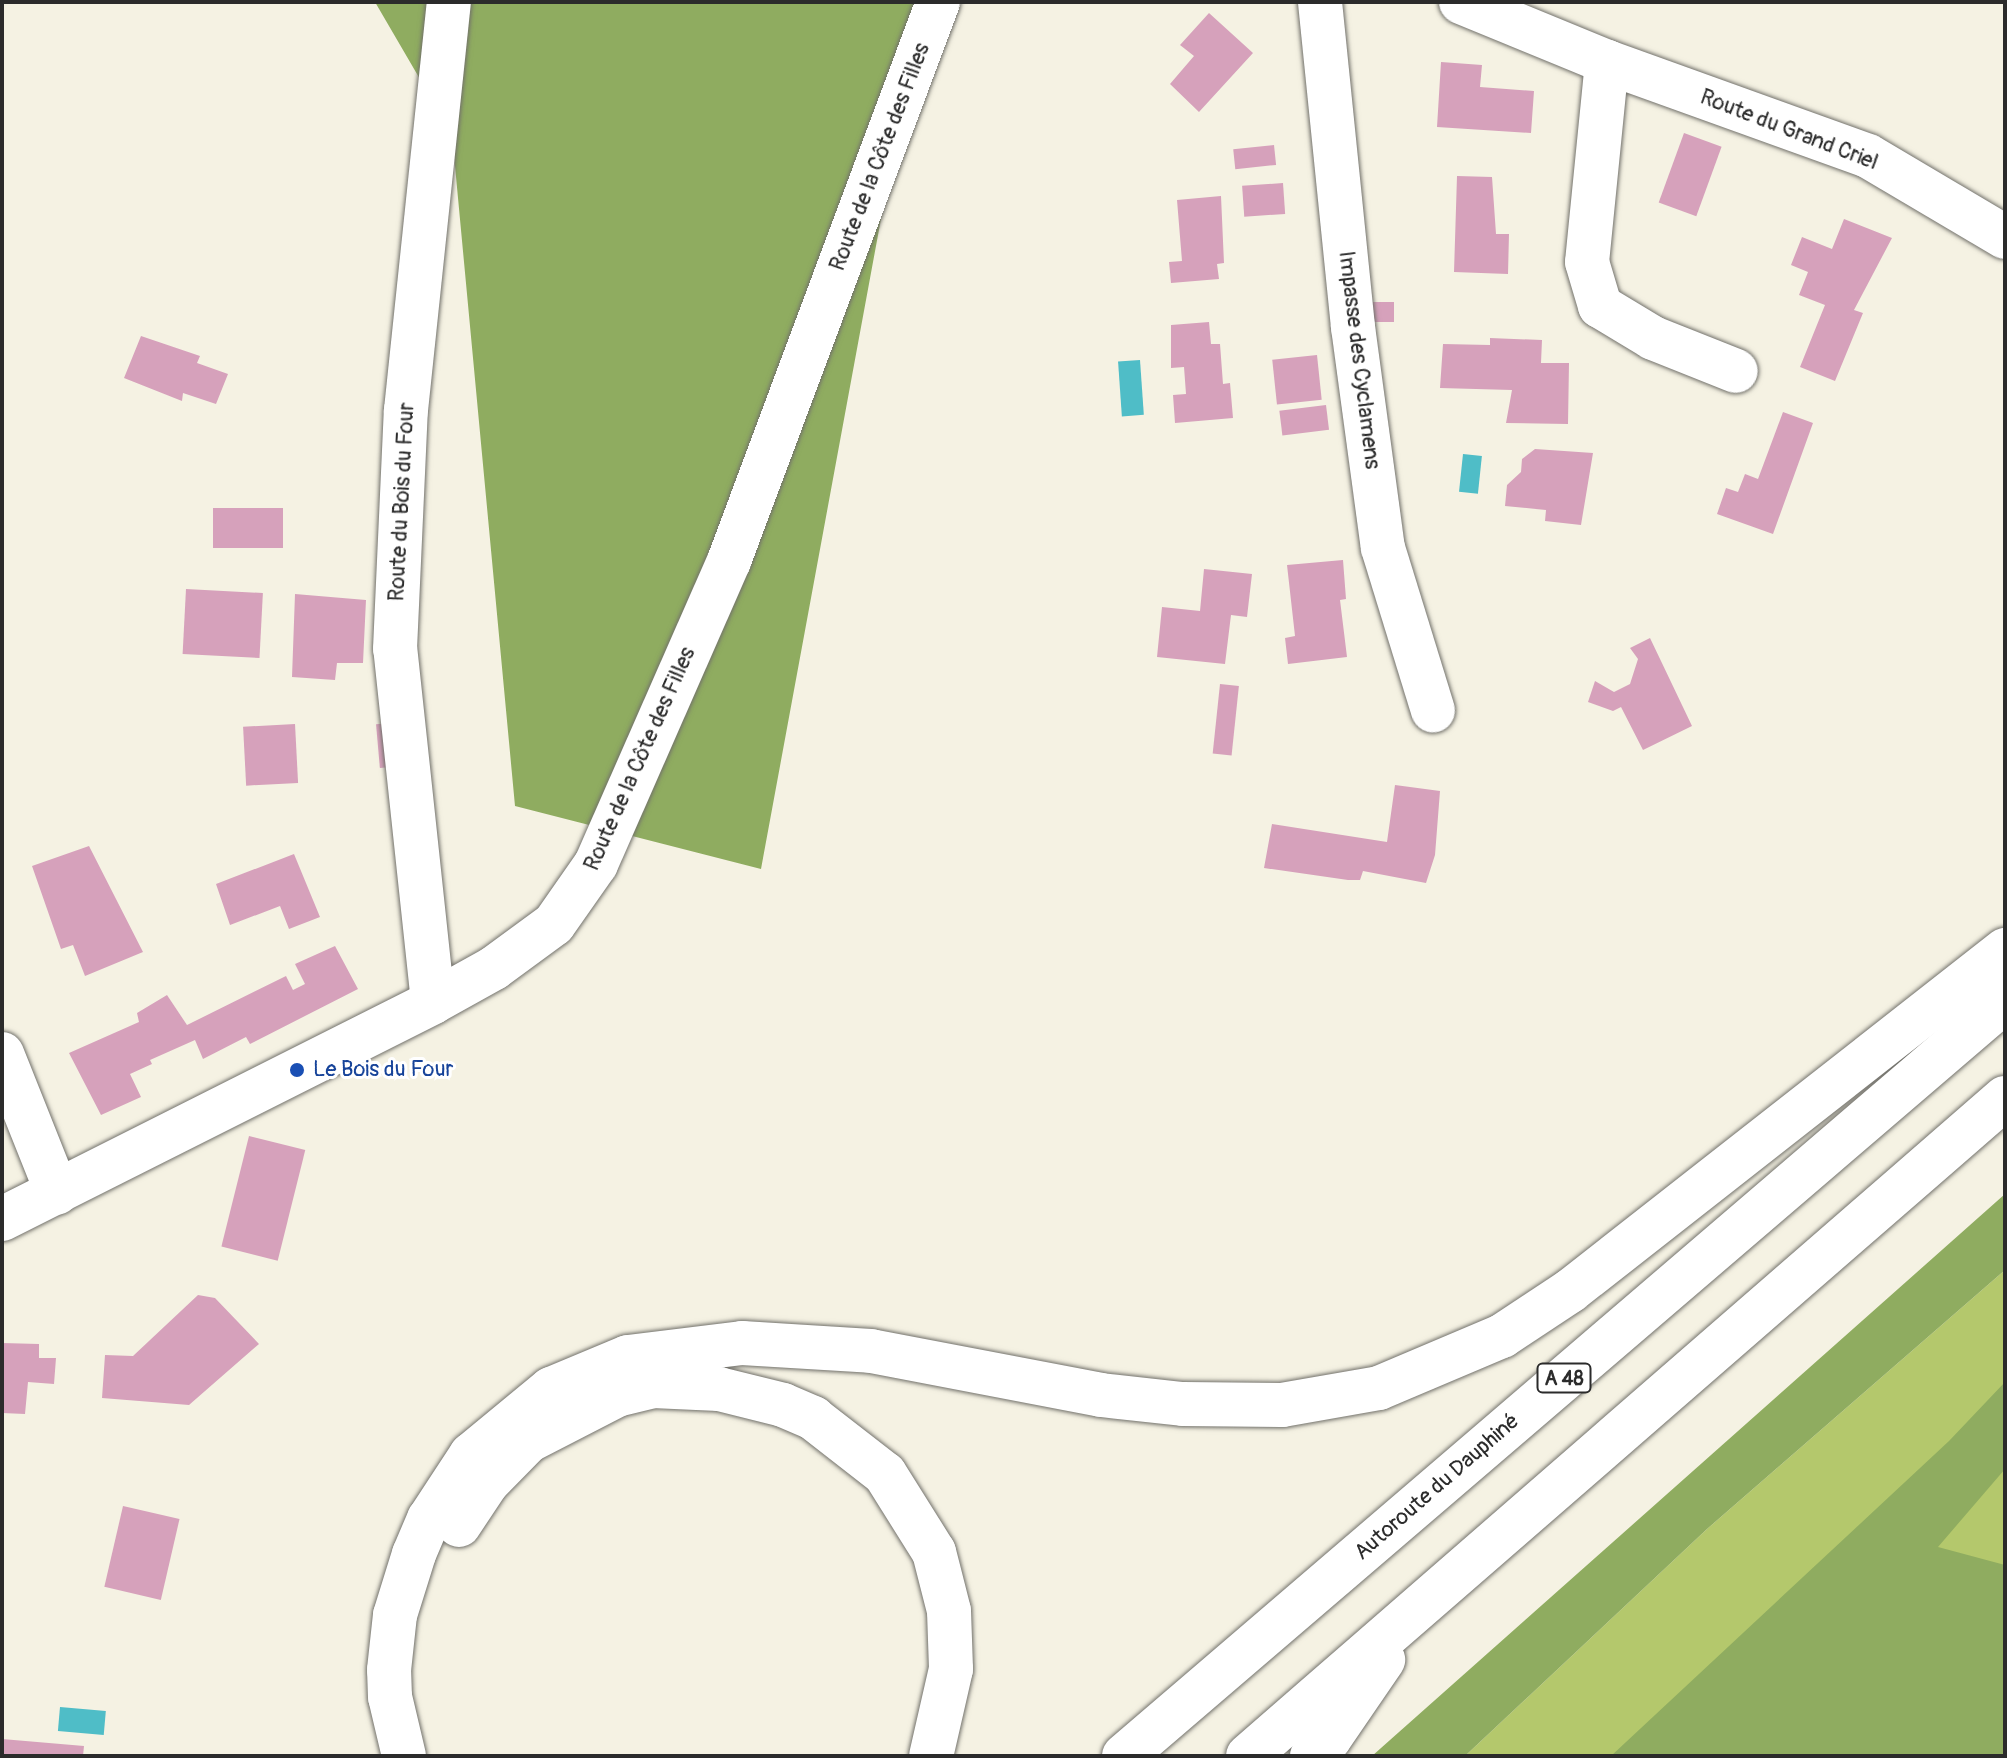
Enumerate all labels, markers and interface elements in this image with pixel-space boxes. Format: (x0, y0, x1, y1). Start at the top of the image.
street label: Route de la Côte des Filles (824, 39, 936, 275)
street label: Route du Grand Criel (1696, 84, 1882, 176)
street label: Impasse des Cyclamens (1333, 249, 1385, 471)
street label: Route du Bois du Four (384, 402, 420, 602)
street label: Route de la Côte des Filles (579, 643, 701, 875)
place label: Le Bois du Four (313, 1057, 453, 1083)
marker: Le Bois du Four (288, 1061, 306, 1079)
road number: A 48 (1536, 1362, 1592, 1394)
street label: Autoroute du Dauphiné (1349, 1408, 1525, 1566)

